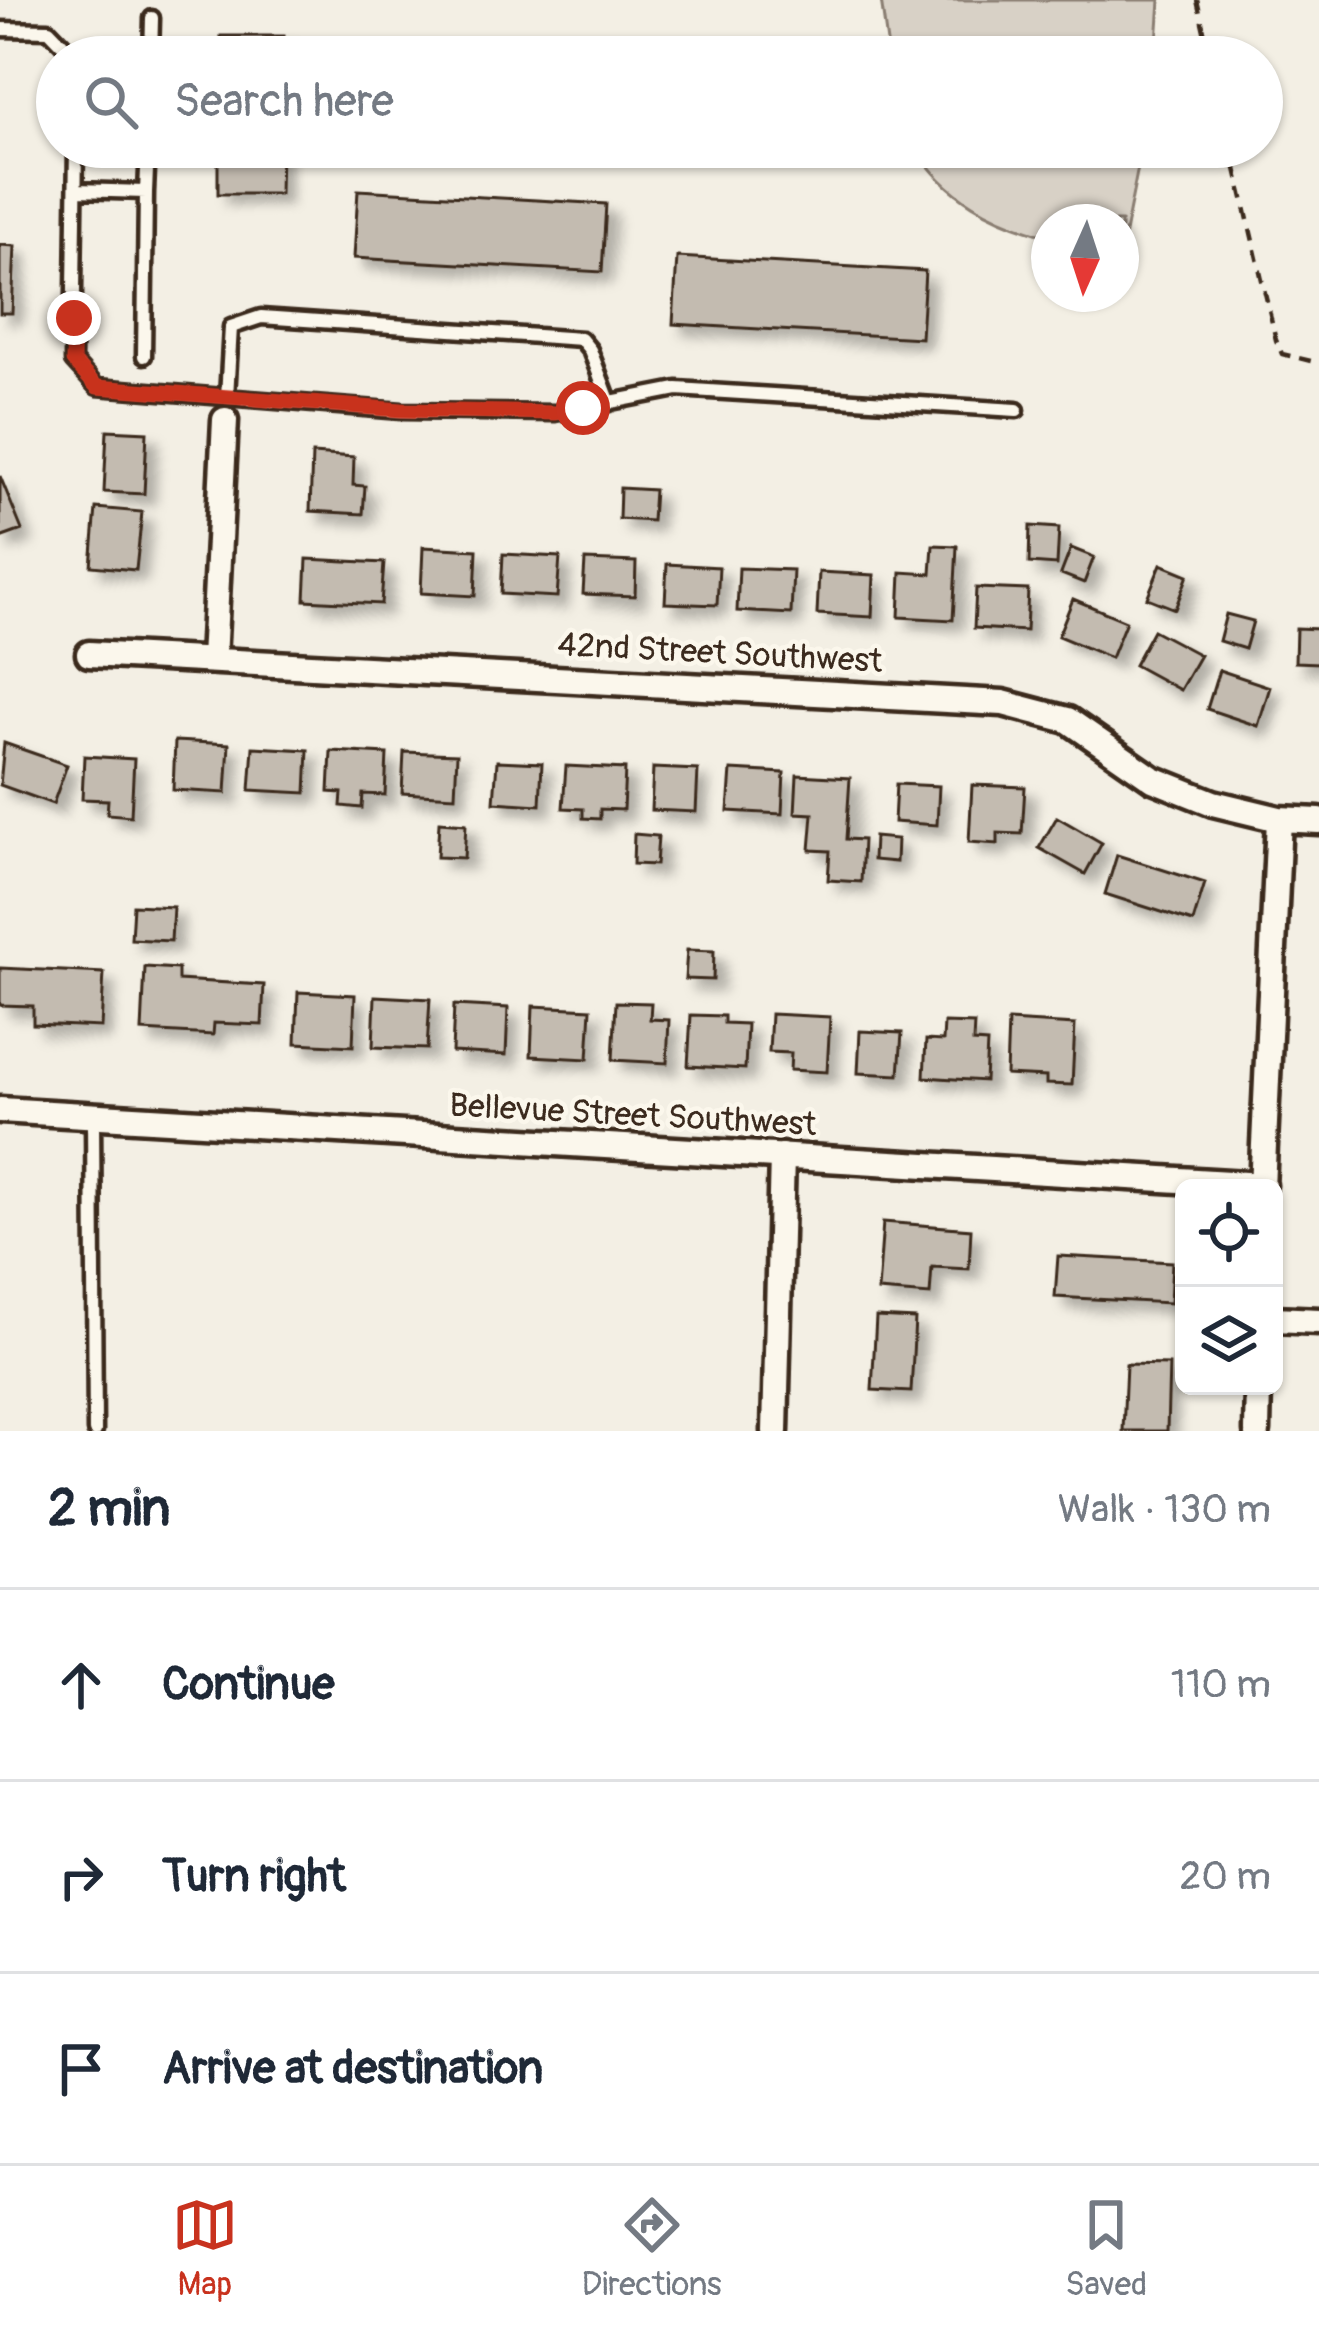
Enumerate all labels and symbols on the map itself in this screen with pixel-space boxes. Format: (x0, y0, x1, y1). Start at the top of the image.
north arrow (1031, 204, 1139, 312)
route end (47, 291, 101, 345)
route start (556, 381, 610, 435)
street label: 42nd Street Southwest (557, 624, 884, 682)
street label: Bellevue Street Southwest (448, 1085, 818, 1145)

